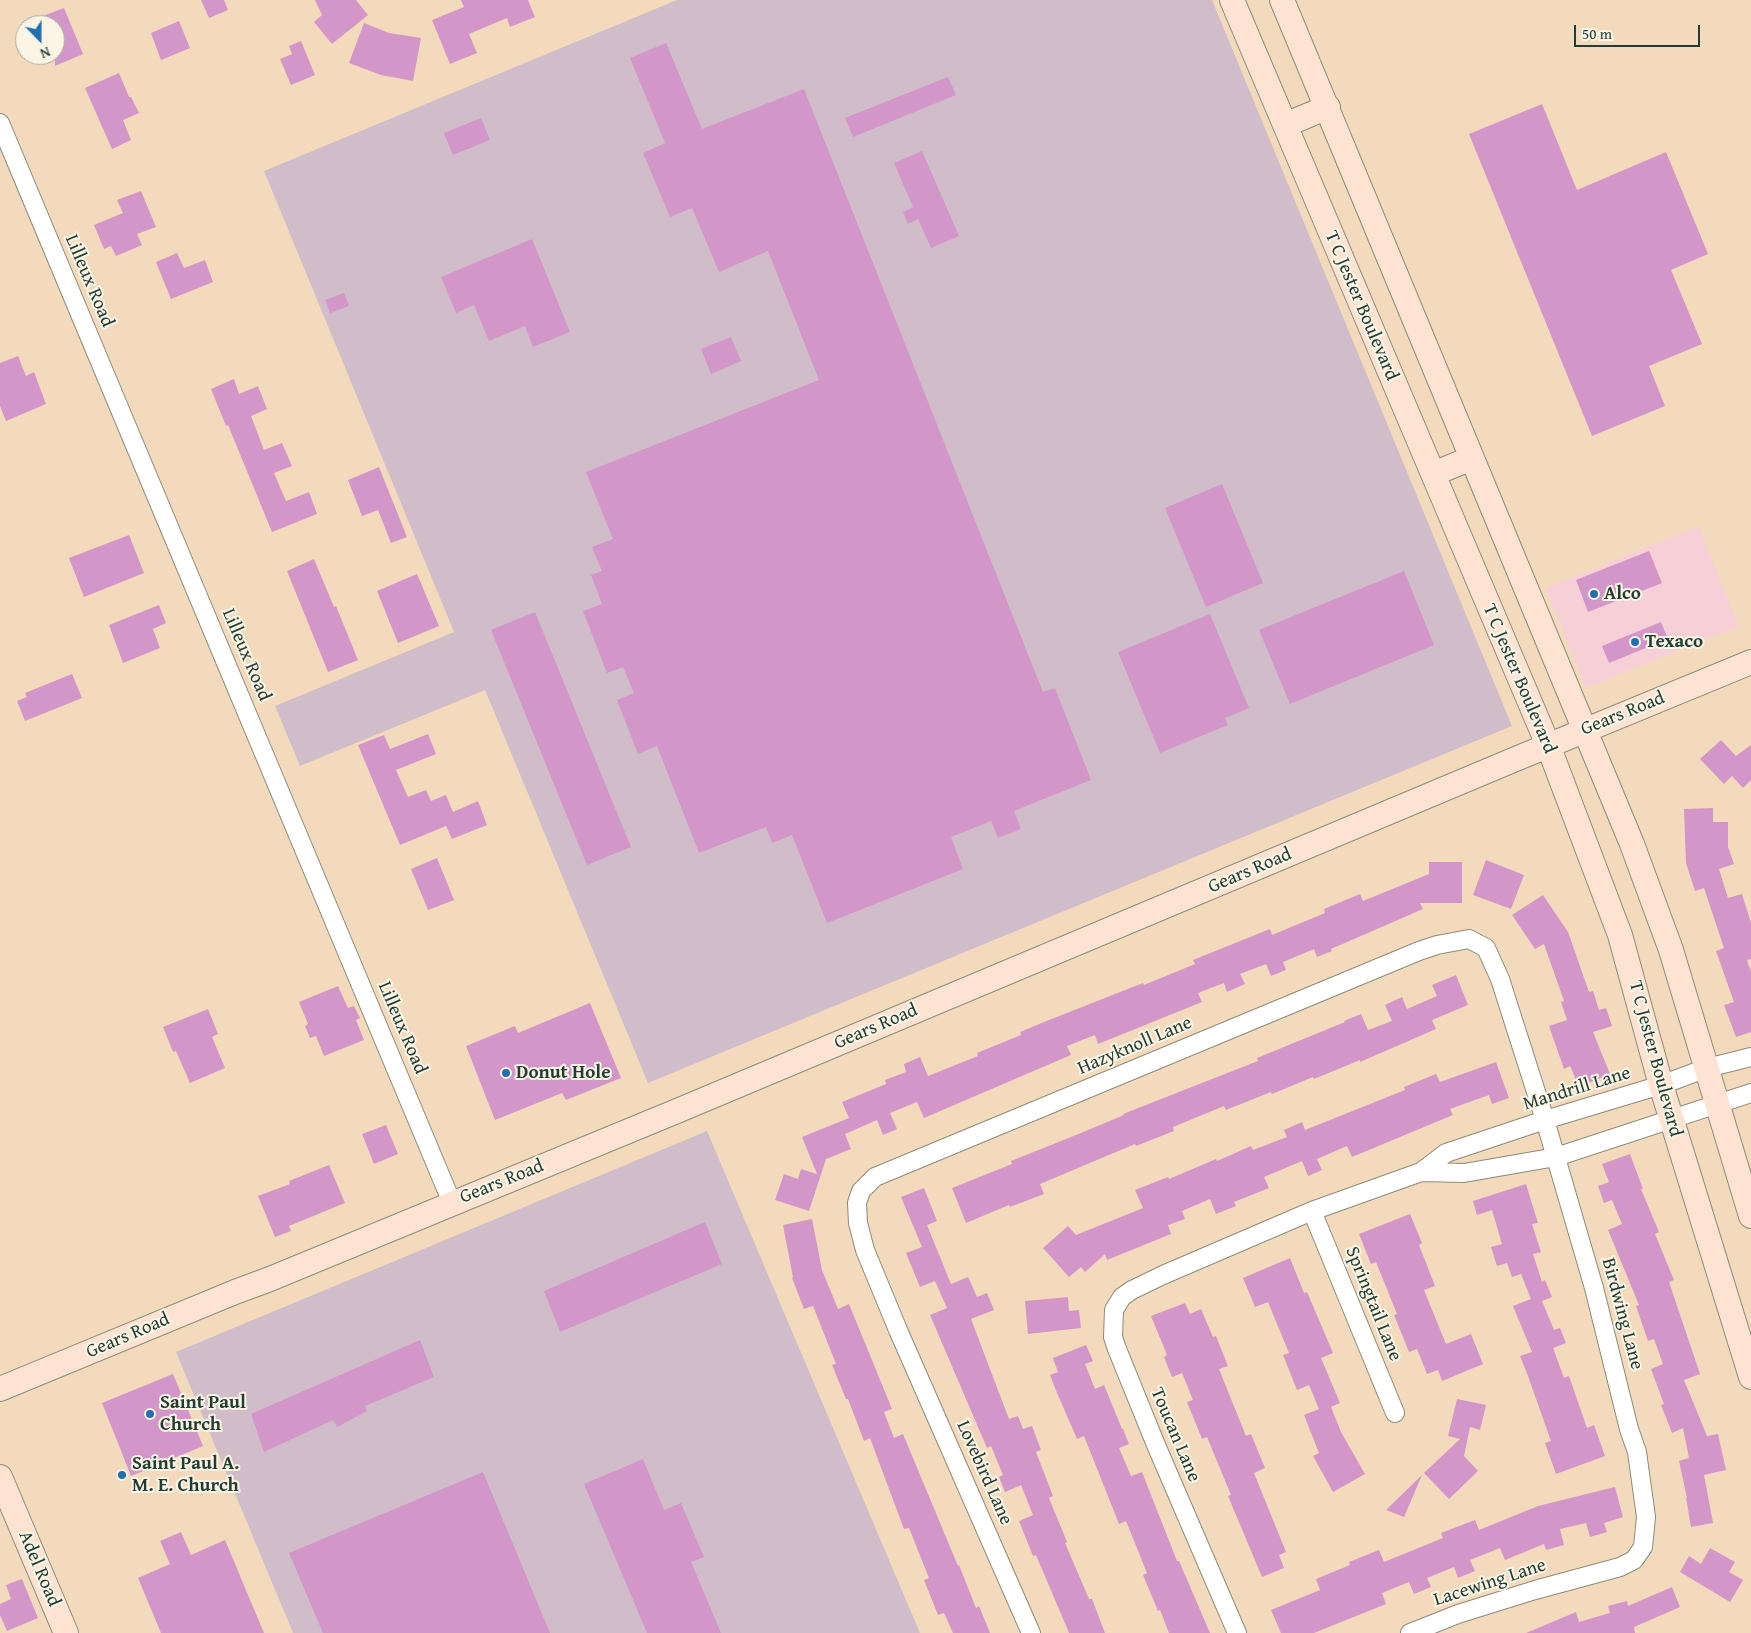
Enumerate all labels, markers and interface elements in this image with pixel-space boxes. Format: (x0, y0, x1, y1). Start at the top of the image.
north arrow (15, 15, 65, 65)
scale bar (1576, 15, 1702, 47)
text: 50 m (1582, 23, 1612, 44)
text: N (37, 42, 53, 64)
street label: T C Jester Boulevard (1319, 228, 1403, 384)
street label: Lilleux Road (59, 231, 119, 331)
place label: Alco (1604, 583, 1641, 605)
marker: Alco (1588, 588, 1600, 600)
street label: T C Jester Boulevard (1477, 601, 1561, 757)
street label: Lilleux Road (216, 605, 276, 705)
place label: Texaco (1645, 631, 1703, 653)
marker: Texaco (1629, 636, 1641, 648)
street label: Gears Road (1578, 687, 1668, 741)
street label: Gears Road (1205, 843, 1295, 899)
street label: Lilleux Road (372, 978, 432, 1078)
street label: T C Jester Boulevard (1623, 979, 1687, 1139)
street label: Gears Road (831, 999, 921, 1055)
street label: Hazyknoll Lane (1074, 1012, 1196, 1080)
place label: Donut Hole (516, 1062, 610, 1084)
street label: Mandrill Lane (1520, 1062, 1634, 1116)
marker: Donut Hole (500, 1067, 512, 1079)
street label: Gears Road (457, 1155, 547, 1209)
street label: Springtail Lane (1340, 1244, 1406, 1364)
street label: Birdwing Lane (1596, 1256, 1648, 1372)
street label: Gears Road (83, 1308, 173, 1364)
street label: Toucan Lane (1145, 1385, 1205, 1485)
place label: Saint Paul Church (160, 1392, 246, 1436)
marker: Saint Paul Church (144, 1408, 156, 1420)
street label: Lovebird Lane (951, 1417, 1017, 1529)
place label: Saint Paul A. M. E. Church (132, 1453, 239, 1497)
marker: Saint Paul A. M. E. Church (116, 1469, 128, 1481)
street label: Adel Road (13, 1528, 65, 1610)
street label: Lacewing Lane (1431, 1554, 1549, 1612)

